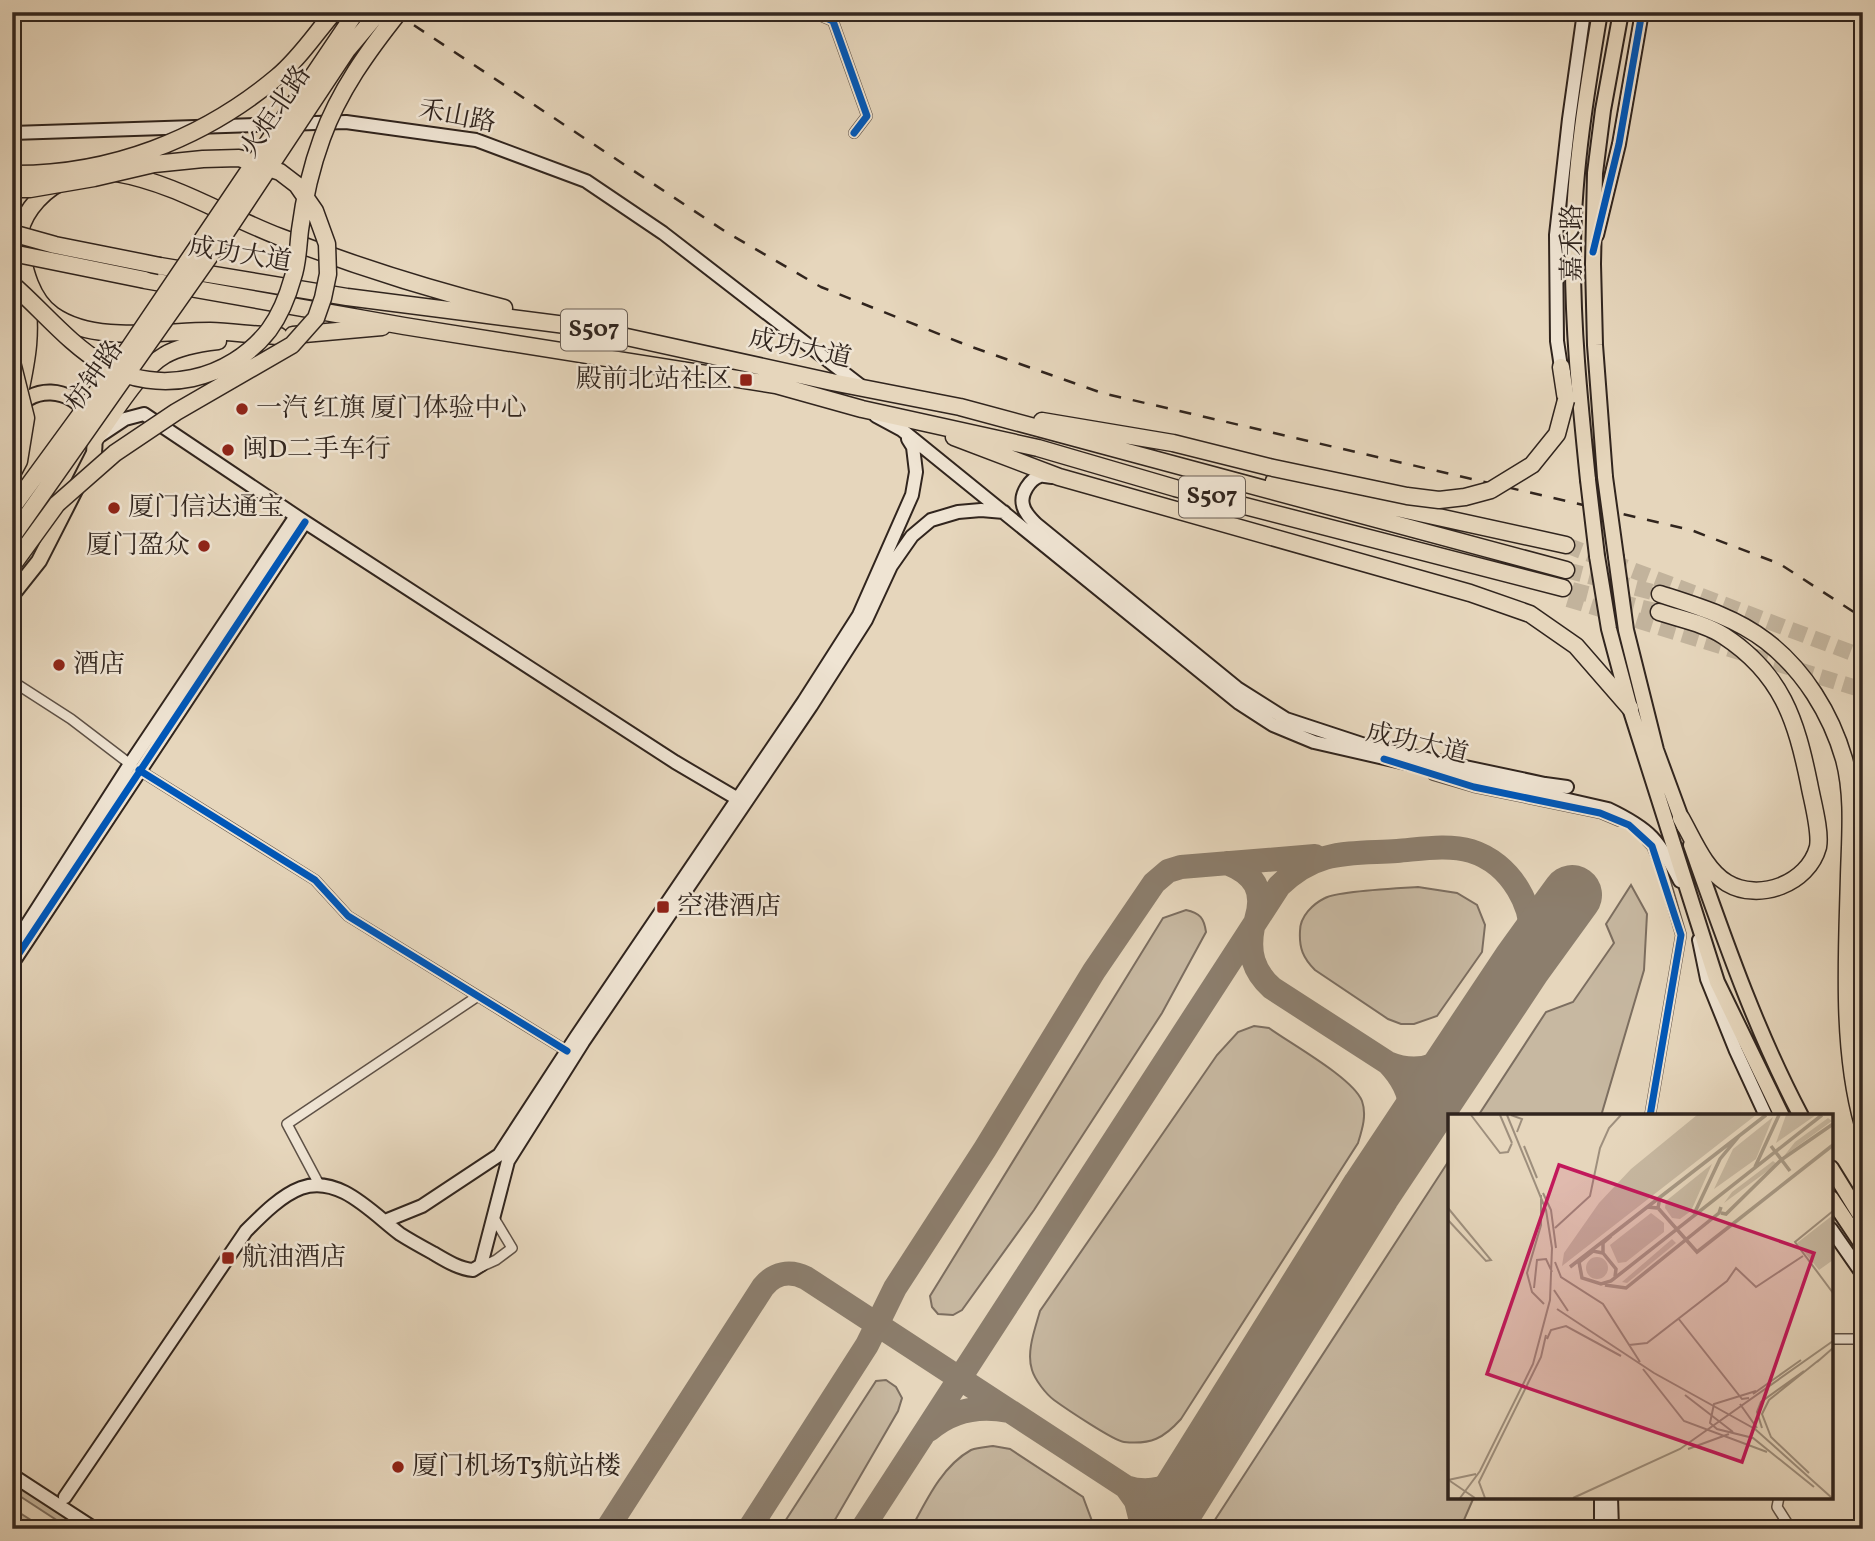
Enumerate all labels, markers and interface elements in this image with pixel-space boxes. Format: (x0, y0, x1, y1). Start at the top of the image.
street label: 火炬北路 (232, 59, 320, 165)
street label: 禾山路 (415, 92, 499, 142)
street label: 嘉禾路 (1555, 204, 1591, 282)
street label: 成功大道 (186, 229, 294, 281)
road number: S507 (561, 310, 627, 351)
street label: 成功大道 (745, 321, 855, 377)
street label: 枋钟路 (58, 334, 132, 418)
place label: 殿前北站社区 (576, 362, 732, 398)
marker: 殿前北站社区 (738, 372, 754, 388)
place label: 一汽 红旗 厦门体验中心 (256, 391, 526, 427)
marker: 一汽 红旗 厦门体验中心 (234, 401, 250, 417)
place label: 闽D二手车行 (242, 432, 391, 468)
marker: 闽D二手车行 (220, 442, 236, 458)
road number: S507 (1179, 476, 1245, 518)
place label: 厦门信达通宝 (128, 490, 284, 526)
marker: 厦门信达通宝 (106, 500, 122, 516)
place label: 厦门盈众 (86, 528, 190, 564)
marker: 厦门盈众 (196, 538, 212, 554)
place label: 酒店 (73, 647, 125, 683)
marker: 酒店 (51, 657, 67, 673)
street label: 成功大道 (1362, 715, 1472, 773)
place label: 空港酒店 (677, 889, 781, 925)
marker: 空港酒店 (655, 899, 671, 915)
inset map (1448, 1114, 1833, 1499)
place label: 航油酒店 (242, 1240, 346, 1276)
marker: 航油酒店 (220, 1250, 236, 1266)
place label: 厦门机场T3航站楼 (412, 1449, 621, 1485)
marker: 厦门机场T3航站楼 (390, 1459, 406, 1475)

